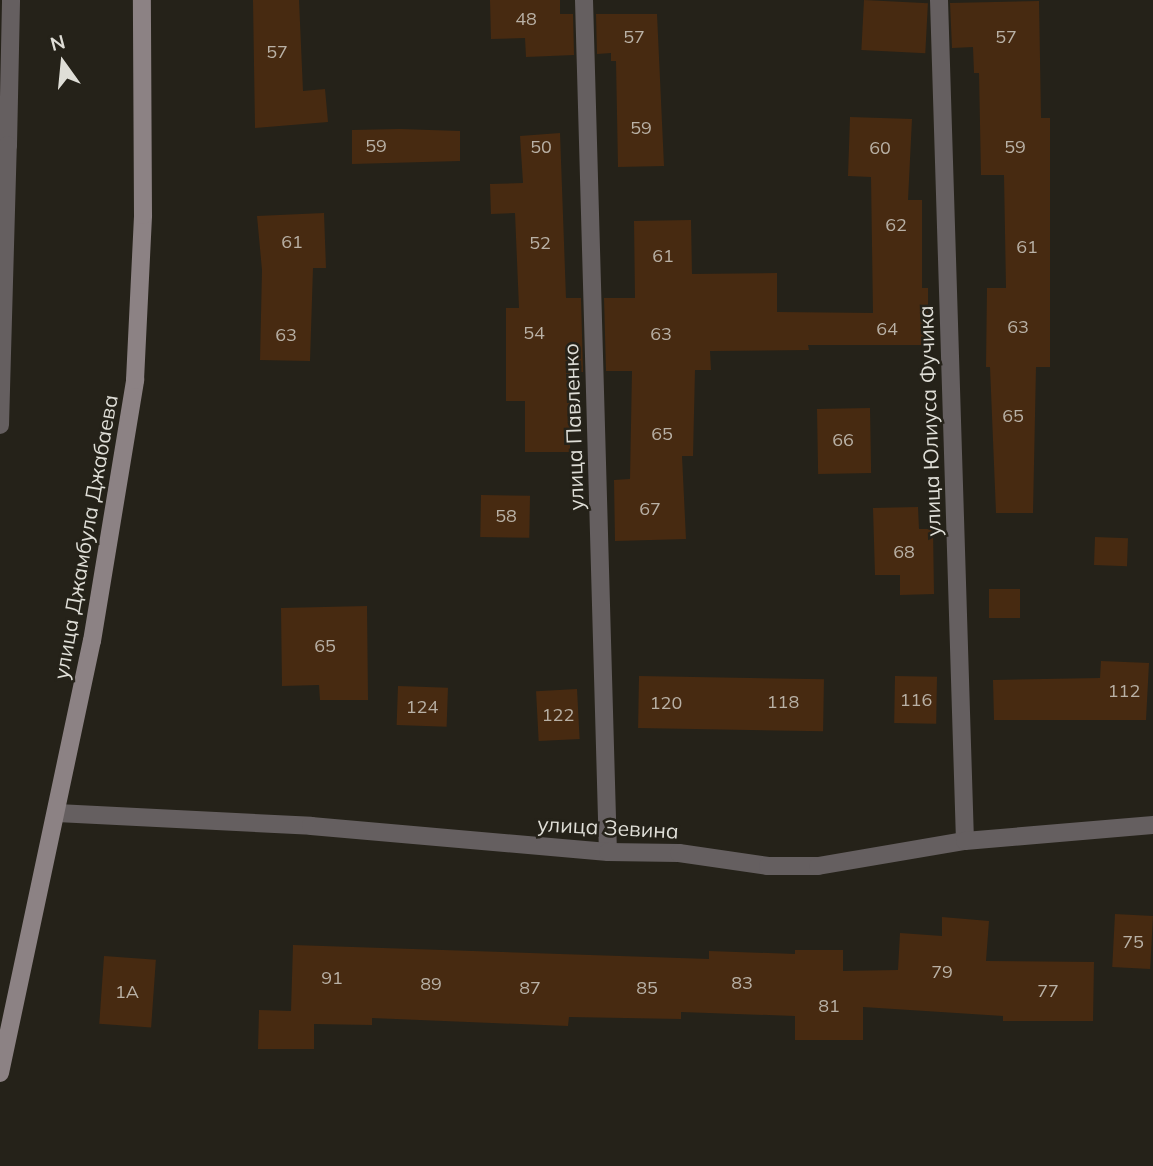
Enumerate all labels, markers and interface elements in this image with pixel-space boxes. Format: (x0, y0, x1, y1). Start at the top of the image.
house number: 48 (515, 8, 537, 30)
house number: 57 (623, 26, 645, 48)
house number: 57 (995, 26, 1017, 48)
north arrow (28, 28, 98, 98)
text: N (48, 29, 68, 56)
house number: 57 (266, 41, 288, 63)
house number: 59 (630, 117, 652, 139)
house number: 59 (365, 135, 387, 157)
house number: 50 (530, 136, 552, 158)
house number: 59 (1004, 136, 1026, 158)
house number: 60 (869, 137, 891, 159)
house number: 62 (885, 214, 907, 236)
house number: 61 (281, 231, 303, 253)
house number: 52 (529, 232, 551, 254)
house number: 61 (1016, 236, 1038, 258)
house number: 61 (652, 245, 674, 267)
street label: улица Юлиуса Фучика (912, 305, 946, 537)
house number: 63 (1007, 316, 1029, 338)
house number: 64 (876, 318, 898, 340)
house number: 54 (523, 322, 545, 344)
house number: 63 (650, 323, 672, 345)
house number: 63 (275, 324, 297, 346)
street label: улица Павленко (557, 343, 589, 511)
street label: улица Джамбула Джабаева (48, 393, 122, 681)
house number: 65 (1002, 405, 1024, 427)
house number: 65 (651, 423, 673, 445)
house number: 66 (832, 429, 854, 451)
house number: 67 (639, 498, 661, 520)
house number: 58 (495, 505, 517, 527)
house number: 68 (893, 541, 915, 563)
house number: 65 (314, 635, 336, 657)
house number: 112 (1108, 680, 1140, 702)
house number: 116 (900, 689, 932, 711)
house number: 118 (767, 691, 799, 713)
house number: 120 (650, 692, 682, 714)
house number: 124 (406, 696, 438, 718)
house number: 122 (542, 704, 574, 726)
street label: улица Зевина (537, 811, 679, 843)
house number: 75 (1122, 931, 1144, 953)
house number: 79 (931, 961, 953, 983)
house number: 91 (321, 967, 343, 989)
house number: 83 (731, 972, 753, 994)
house number: 89 (420, 973, 442, 995)
house number: 87 (519, 977, 541, 999)
house number: 85 (636, 977, 658, 999)
house number: 77 (1037, 980, 1059, 1002)
house number: 1А (115, 981, 139, 1003)
house number: 81 (818, 995, 840, 1017)

